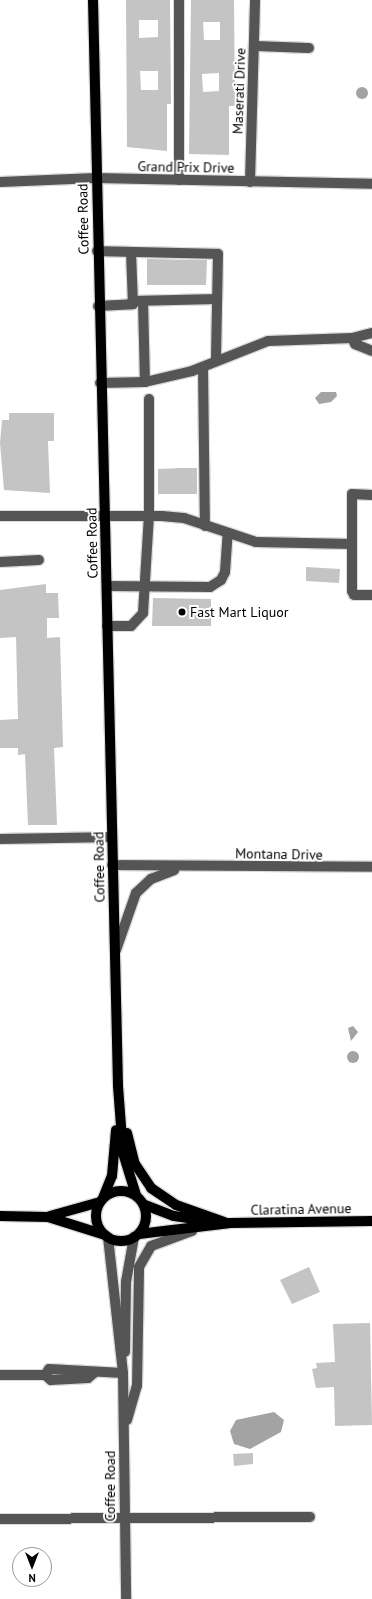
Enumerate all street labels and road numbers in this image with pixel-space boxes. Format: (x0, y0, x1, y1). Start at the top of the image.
street label: Maserati Drive (229, 48, 249, 134)
street label: Grand Prix Drive (137, 158, 235, 176)
street label: Coffee Road (74, 183, 92, 255)
street label: Coffee Road (83, 507, 101, 579)
street label: Coffee Road (90, 831, 108, 903)
street label: Montana Drive (235, 845, 323, 863)
street label: Claratina Avenue (250, 1200, 352, 1218)
street label: Coffee Road (102, 1450, 118, 1522)

